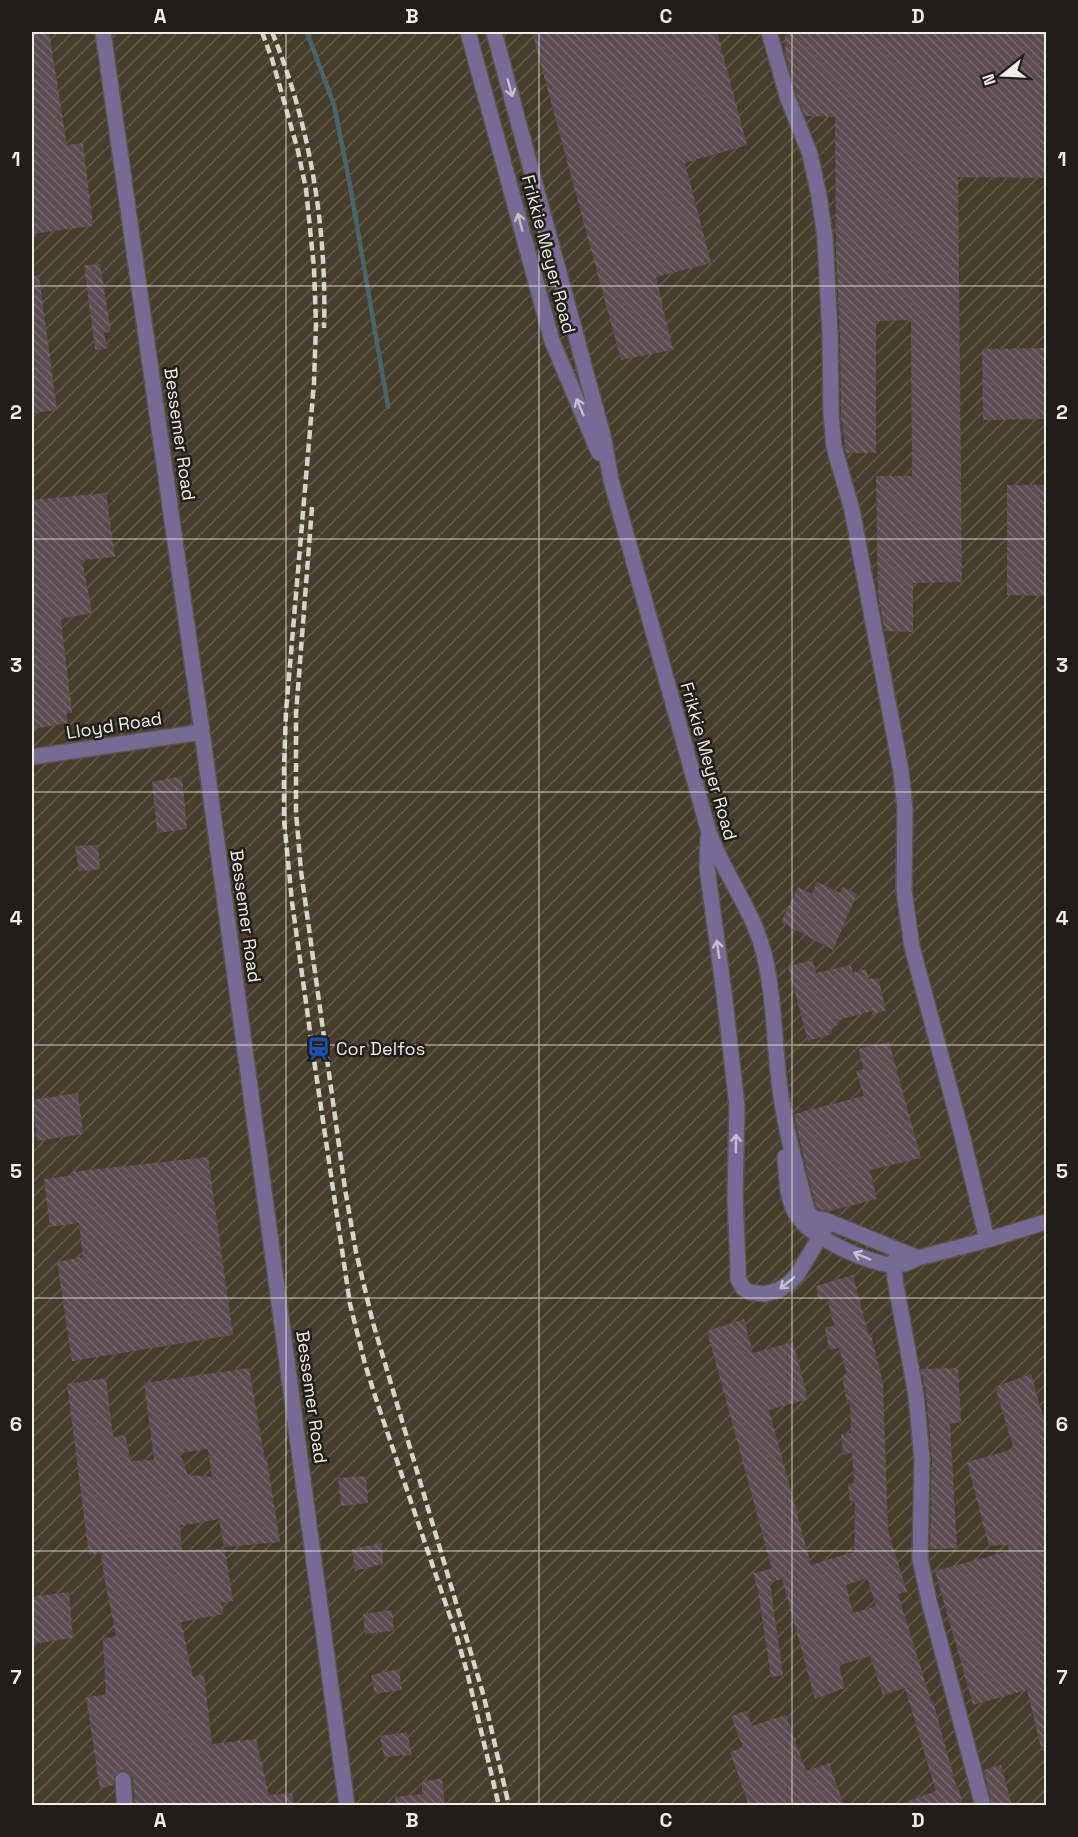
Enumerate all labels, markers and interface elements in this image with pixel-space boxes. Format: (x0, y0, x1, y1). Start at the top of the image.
text: A (154, 3, 167, 29)
text: B (405, 3, 419, 29)
text: C (660, 3, 673, 29)
text: D (911, 3, 925, 29)
north arrow (973, 45, 1033, 105)
text: N (978, 71, 1001, 88)
one-way arrow (504, 78, 516, 97)
text: 1 (11, 146, 21, 172)
text: 1 (1057, 146, 1067, 172)
street label: Frikkie Meyer Road (517, 172, 581, 336)
one-way arrow (513, 213, 525, 232)
street label: Bessemer Road (159, 366, 201, 502)
one-way arrow (574, 398, 585, 417)
text: 2 (10, 399, 22, 425)
text: 2 (1056, 399, 1068, 425)
text: 3 (10, 652, 22, 678)
text: 3 (1056, 652, 1068, 678)
street label: Frikkie Meyer Road (675, 679, 743, 843)
street label: Lloyd Road (64, 706, 164, 744)
street label: Bessemer Road (225, 848, 267, 984)
text: 4 (10, 905, 23, 931)
text: 4 (1056, 905, 1069, 931)
one-way arrow (712, 939, 723, 959)
station icon: Cor Delfos (305, 1035, 331, 1061)
place label: Cor Delfos (336, 1037, 425, 1060)
one-way arrow (731, 1133, 742, 1153)
text: 5 (10, 1158, 22, 1184)
text: 5 (1056, 1158, 1068, 1184)
one-way arrow (853, 1250, 871, 1262)
one-way arrow (779, 1277, 795, 1290)
street label: Bessemer Road (291, 1329, 333, 1465)
text: 6 (10, 1411, 22, 1437)
text: 6 (1056, 1411, 1068, 1437)
text: 7 (10, 1664, 22, 1690)
text: 7 (1056, 1664, 1068, 1690)
text: A (154, 1807, 167, 1833)
text: B (405, 1807, 419, 1833)
text: C (660, 1807, 673, 1833)
text: D (911, 1807, 925, 1833)

